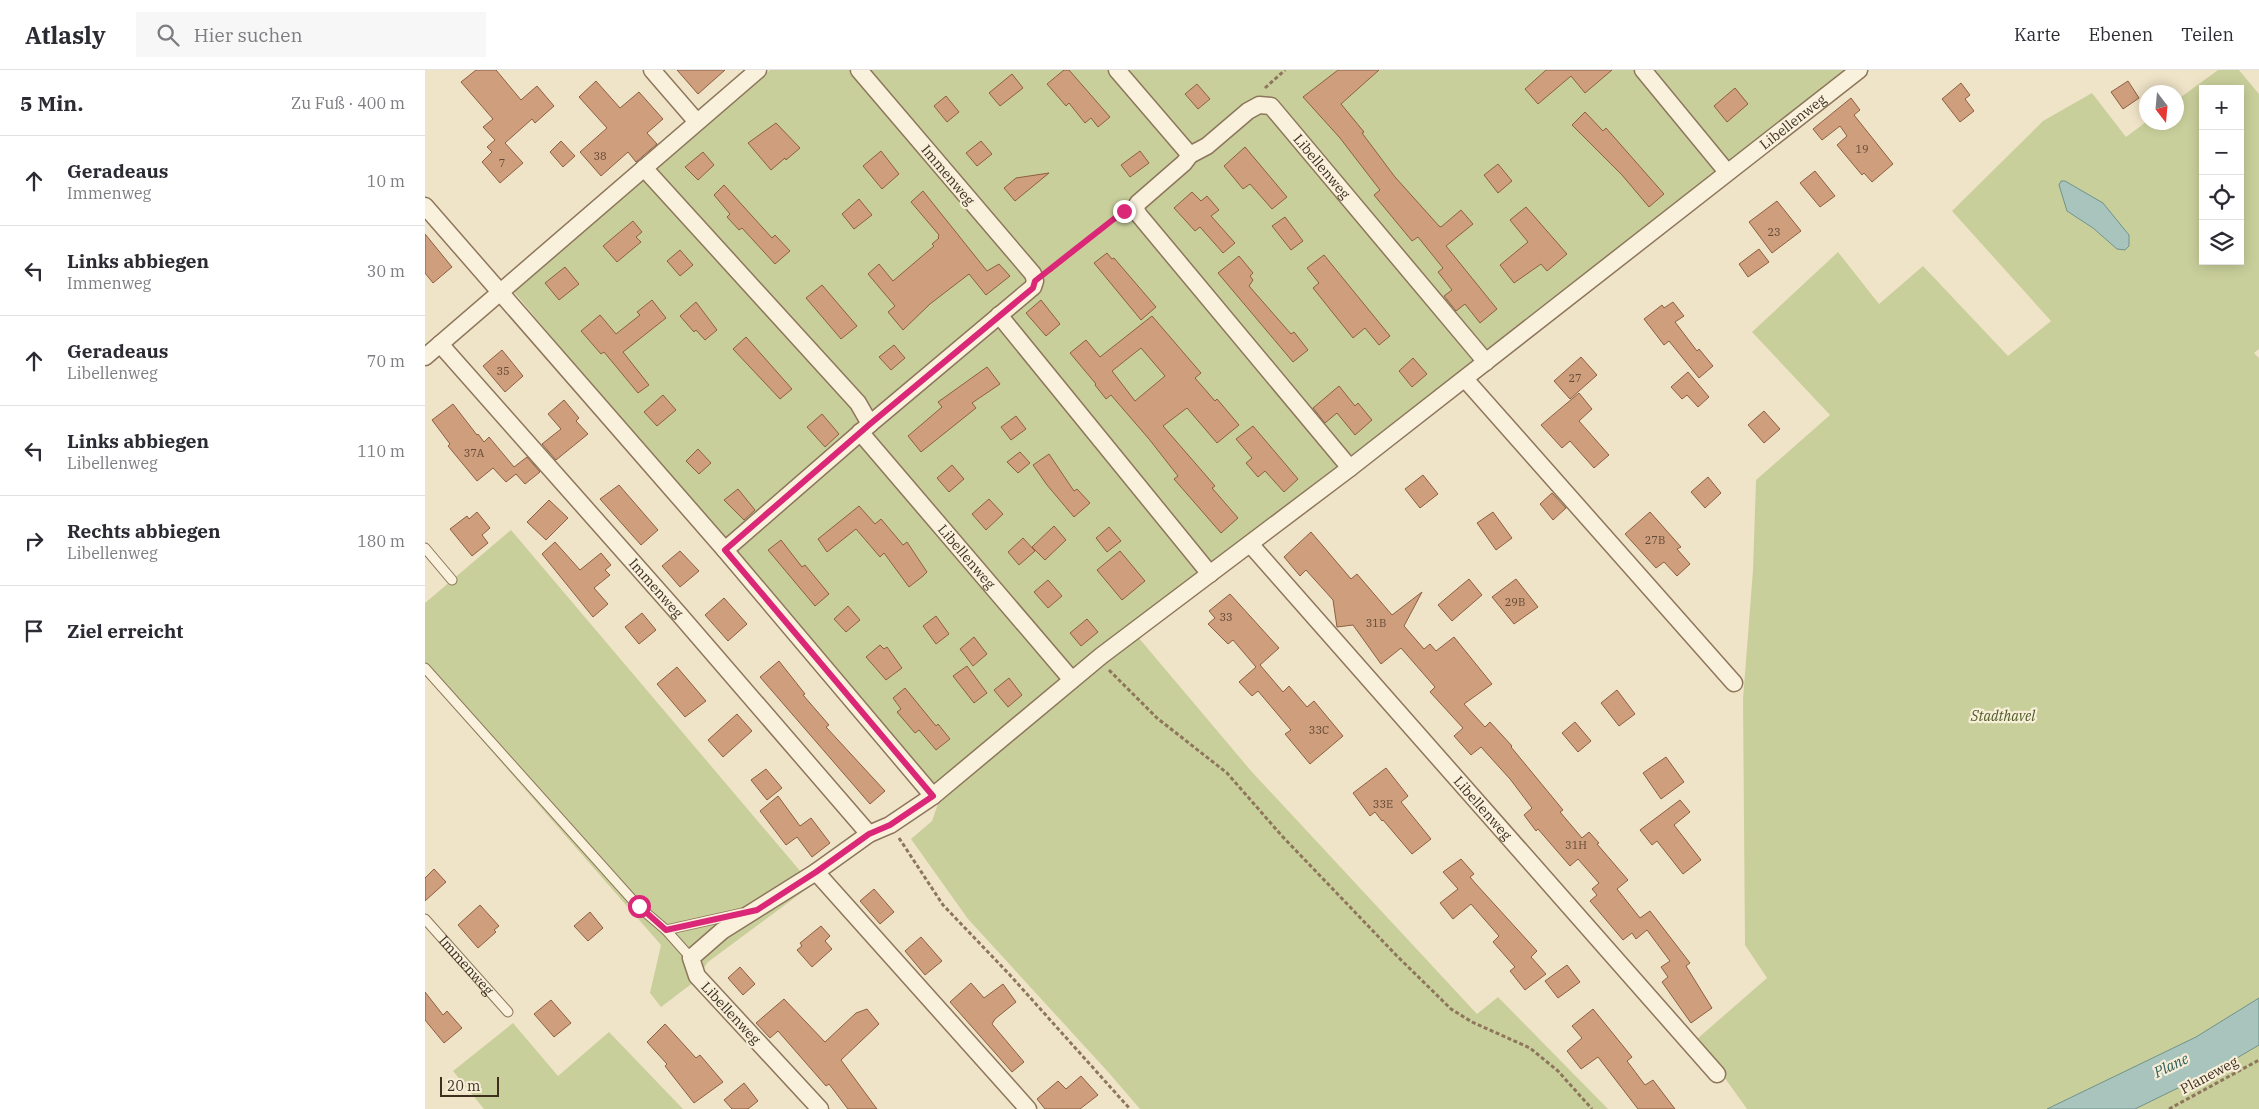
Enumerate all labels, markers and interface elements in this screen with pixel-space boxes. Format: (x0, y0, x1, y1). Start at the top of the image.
search box (136, 12, 486, 57)
text: Atlasly (25, 19, 106, 51)
icon: search (154, 21, 182, 49)
text: Hier suchen (194, 23, 303, 47)
text: Karte (2014, 23, 2060, 46)
text: Ebenen (2088, 23, 2153, 46)
text: Teilen (2181, 23, 2234, 46)
north arrow (2139, 85, 2184, 130)
map controls (2199, 85, 2244, 265)
button: + (2199, 85, 2244, 130)
text: 5 Min. (20, 89, 83, 117)
street label: Libellenweg (1756, 90, 1830, 153)
text: Zu Fuß · 400 m (291, 93, 405, 113)
street label: Libellenweg (1289, 130, 1354, 203)
button: − (2199, 130, 2244, 175)
street label: Immenweg (917, 141, 979, 209)
house number: 19 (1855, 142, 1869, 156)
house number: 38 (593, 149, 607, 163)
house number: 7 (499, 156, 505, 170)
text: Geradeaus (67, 159, 168, 183)
icon: ahead (20, 167, 48, 195)
text: 10 m (367, 171, 405, 191)
button: locate (2199, 175, 2244, 220)
text: Immenweg (67, 183, 151, 203)
route end (1113, 200, 1136, 223)
button: layers (2199, 220, 2244, 265)
house number: 23 (1767, 225, 1781, 239)
text: Links abbiegen (67, 249, 209, 273)
icon: left (20, 257, 48, 285)
text: 30 m (367, 261, 405, 281)
text: Immenweg (67, 273, 151, 293)
text: Geradeaus (67, 339, 168, 363)
icon: ahead (20, 347, 48, 375)
text: 70 m (367, 351, 405, 371)
text: Libellenweg (67, 363, 158, 383)
house number: 35 (496, 364, 510, 378)
house number: 27 (1568, 371, 1582, 385)
text: Links abbiegen (67, 429, 209, 453)
icon: left (20, 437, 48, 465)
text: 110 m (357, 441, 405, 461)
house number: 37A (464, 446, 485, 460)
text: Libellenweg (67, 453, 158, 473)
text: Rechts abbiegen (67, 519, 221, 543)
street label: Libellenweg (934, 521, 999, 593)
icon: right (20, 527, 48, 555)
text: 180 m (357, 531, 405, 551)
house number: 27B (1645, 533, 1665, 547)
text: Libellenweg (67, 543, 158, 563)
street label: Immenweg (625, 555, 688, 622)
house number: 29B (1505, 595, 1525, 609)
house number: 33 (1219, 610, 1233, 624)
house number: 31B (1366, 616, 1386, 630)
icon: arrive (20, 617, 48, 645)
text: Ziel erreicht (67, 619, 183, 643)
park label: Stadthavel (1970, 707, 2036, 725)
house number: 33C (1309, 723, 1329, 737)
street label: Libellenweg (1450, 772, 1516, 844)
house number: 33E (1373, 797, 1393, 811)
house number: 31H (1565, 838, 1587, 852)
route start (628, 895, 651, 918)
street label: Immenweg (435, 932, 498, 999)
street label: Libellenweg (697, 978, 765, 1048)
water label: Plane (2150, 1048, 2192, 1082)
street label: Planeweg (2177, 1052, 2241, 1098)
scale bar (440, 1074, 499, 1097)
text: 20 m (447, 1077, 480, 1095)

